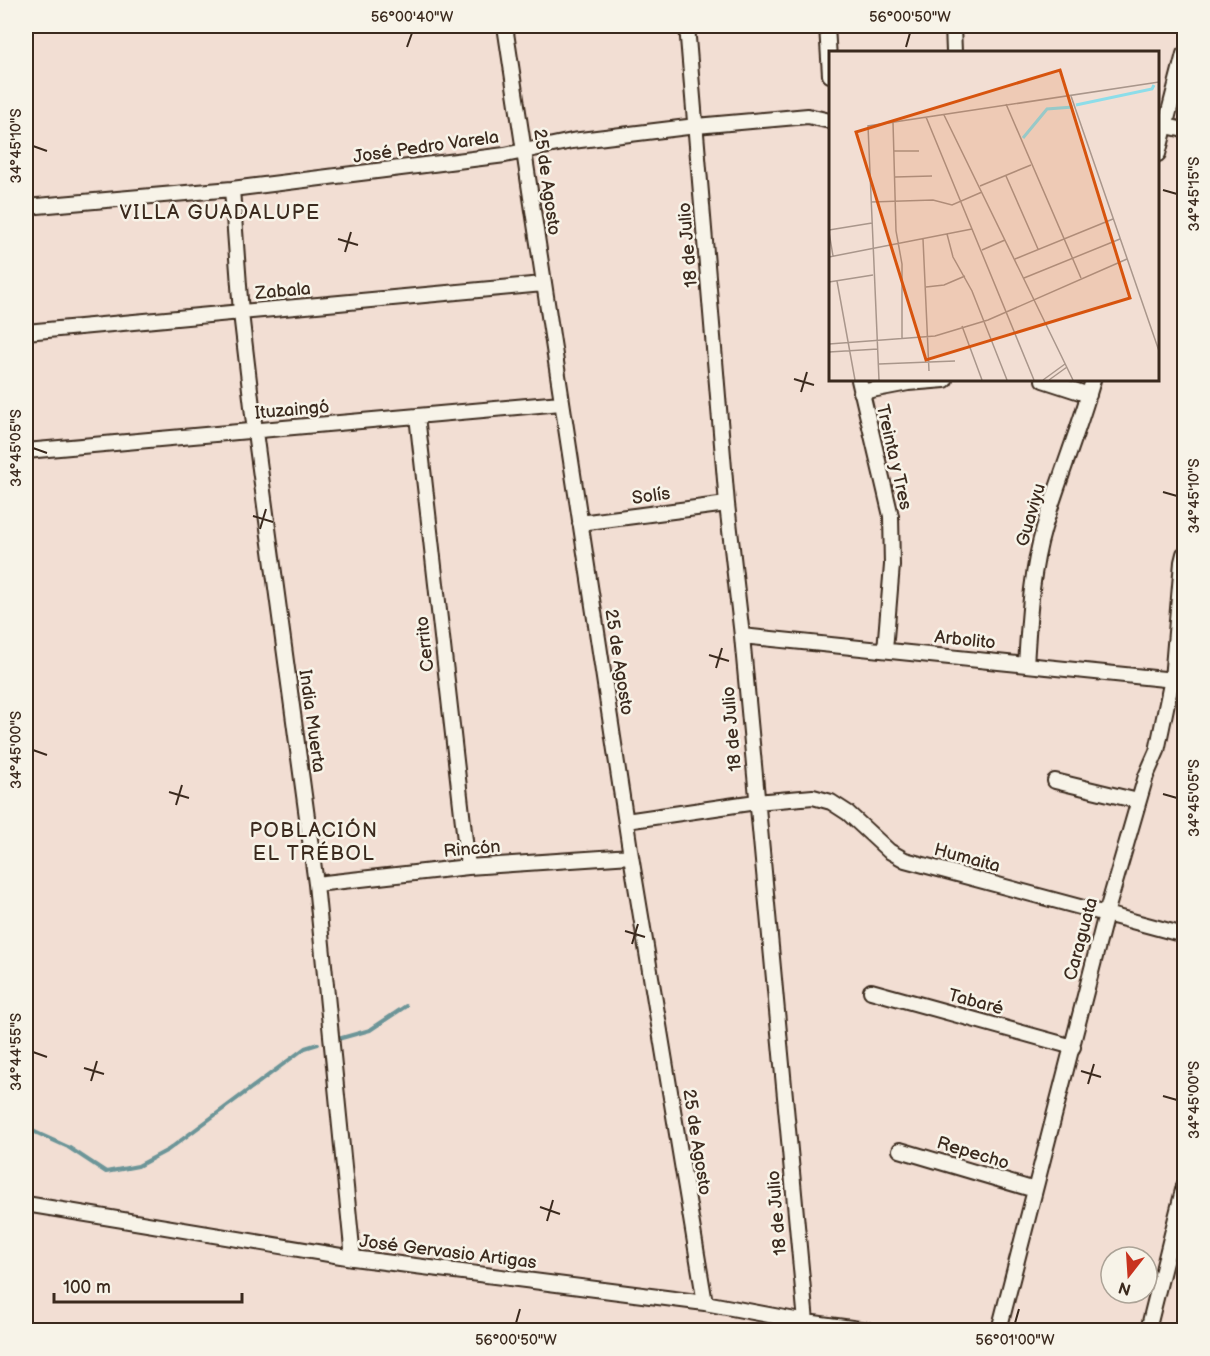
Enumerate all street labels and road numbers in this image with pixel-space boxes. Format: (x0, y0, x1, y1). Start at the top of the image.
street label: José Pedro Varela (352, 126, 500, 168)
street label: 25 de Agosto (529, 128, 565, 236)
street label: 18 de Julio (674, 202, 702, 288)
street label: Zabala (253, 278, 312, 304)
street label: Ituzaingó (254, 396, 330, 424)
street label: Treinta y Tres (872, 402, 916, 512)
street label: Guaviyu (1012, 481, 1050, 549)
street label: Solís (631, 483, 672, 509)
street label: 25 de Agosto (600, 607, 638, 717)
street label: Cerrito (412, 615, 438, 673)
street label: Arbolito (933, 626, 997, 654)
street label: India Muerta (294, 668, 330, 774)
street label: 18 de Julio (718, 686, 746, 772)
street label: Rincón (443, 836, 501, 862)
street label: Humaita (932, 839, 1002, 877)
street label: Caraguata (1060, 895, 1102, 983)
street label: Tabaré (946, 985, 1006, 1019)
street label: 25 de Agosto (678, 1087, 716, 1197)
street label: Repecho (934, 1132, 1012, 1174)
street label: 18 de Julio (763, 1170, 791, 1256)
street label: José Gervasio Artigas (358, 1231, 538, 1273)

